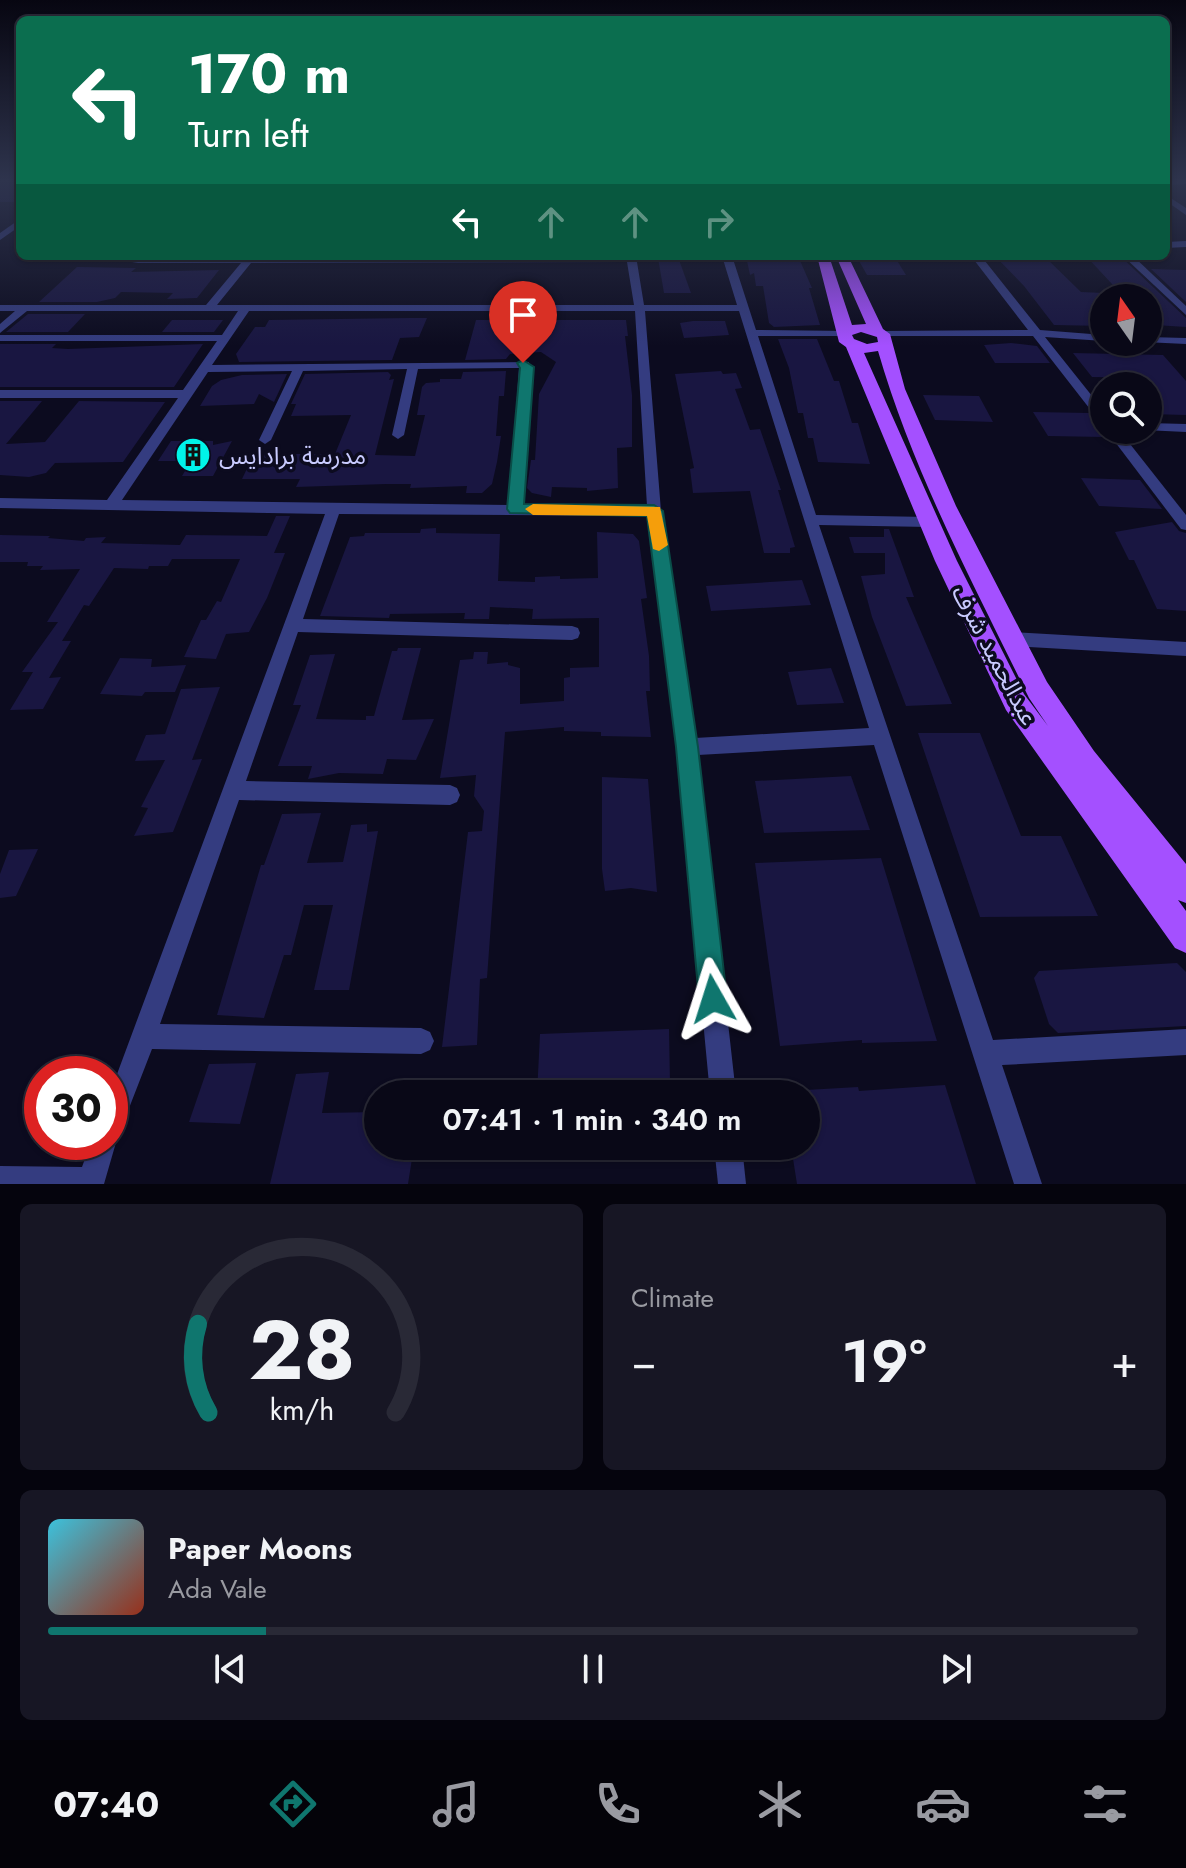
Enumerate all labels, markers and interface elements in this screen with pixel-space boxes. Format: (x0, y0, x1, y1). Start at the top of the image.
text: 170 m (188, 33, 350, 114)
icon: left (56, 48, 160, 152)
text: Turn left (188, 108, 309, 160)
icon: left (445, 200, 489, 244)
icon: ahead (529, 200, 573, 244)
icon: ahead (613, 200, 657, 244)
icon: right (697, 200, 741, 244)
pin (489, 281, 557, 363)
north arrow (1090, 284, 1162, 356)
map controls (1090, 284, 1162, 444)
icon: arrive (501, 293, 545, 337)
button: search (1090, 372, 1162, 444)
building icon: مدرسة برادايس (174, 436, 212, 474)
place label: مدرسة برادايس (219, 438, 366, 473)
street label: عبدالحميد شرف (943, 579, 1047, 731)
position arrow (671, 957, 755, 1041)
speed limit sign: 30 (24, 1056, 128, 1160)
text: 07:41 · 1 min · 340 m (443, 1098, 741, 1141)
text: Climate (631, 1279, 714, 1317)
text: 28 (248, 1290, 355, 1410)
text: 19° (841, 1318, 927, 1405)
text: − (631, 1330, 657, 1394)
text: + (1111, 1330, 1138, 1394)
text: km/h (269, 1389, 334, 1431)
text: Paper Moons (168, 1527, 352, 1570)
text: Ada Vale (168, 1570, 267, 1608)
icon: previous (208, 1647, 252, 1691)
icon: pause (571, 1647, 615, 1691)
icon: next (934, 1647, 978, 1691)
icon: directions (265, 1776, 321, 1832)
icon: music (428, 1776, 484, 1832)
icon: phone (590, 1776, 646, 1832)
icon: climate (752, 1776, 808, 1832)
icon: car (915, 1776, 971, 1832)
icon: filters (1077, 1776, 1133, 1832)
text: 07:40 (53, 1778, 159, 1830)

